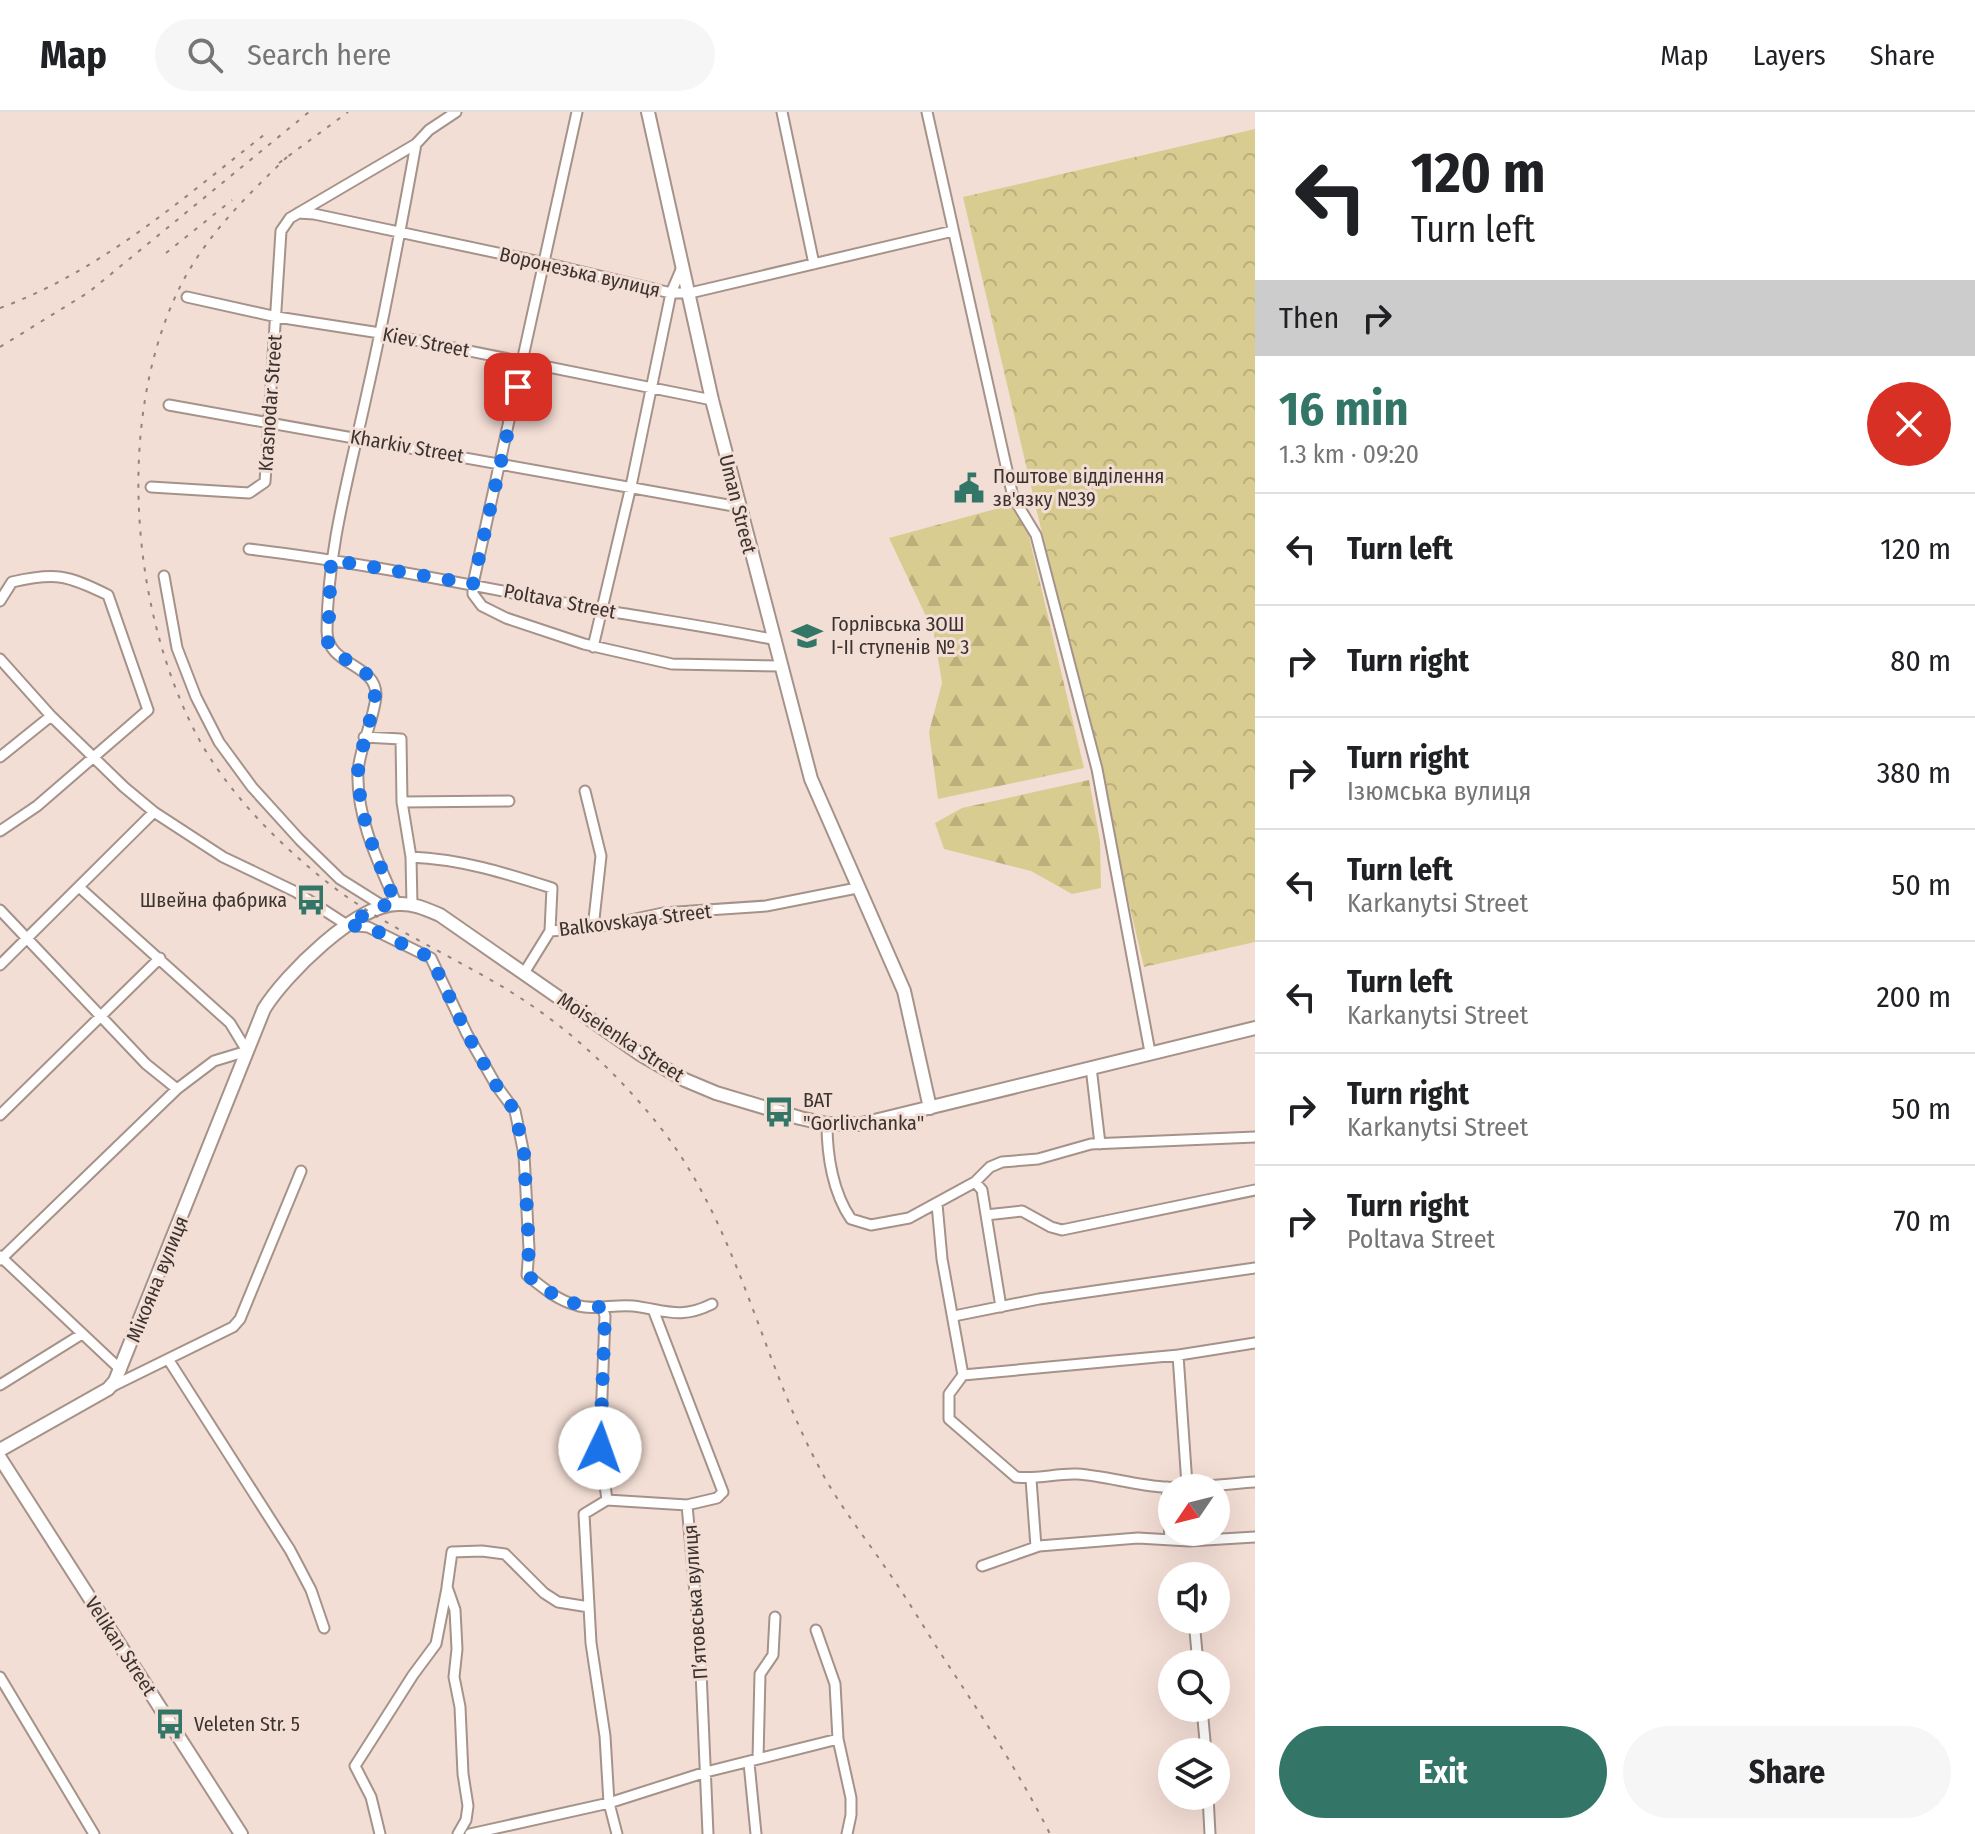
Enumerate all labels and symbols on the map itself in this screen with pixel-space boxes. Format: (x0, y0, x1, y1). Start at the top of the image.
street label: Воронезька вулиця (497, 242, 663, 302)
street label: Kiev Street (380, 322, 472, 362)
street label: Krasnodar Street (253, 333, 287, 472)
pin (484, 353, 552, 421)
street label: Kharkiv Street (348, 424, 466, 468)
street label: Uman Street (714, 452, 762, 557)
place label: Поштове відділення зв'язку №39 (993, 464, 1164, 511)
public building icon: Поштове відділення зв'язку №39 (952, 471, 986, 505)
street label: Poltava Street (502, 578, 619, 624)
place label: Горлівська ЗОШ І-ІІ ступенів № 3 (831, 612, 969, 659)
school or university icon: Горлівська ЗОШ І-ІІ ступенів № 3 (790, 619, 824, 653)
bus stop icon: Швейна фабрика (294, 883, 328, 917)
place label: Швейна фабрика (140, 888, 287, 912)
street label: Balkovskaya Street (557, 899, 713, 941)
street label: Moiseienka Street (553, 987, 689, 1087)
place label: BAT "Gorlivchanka" (803, 1088, 924, 1135)
bus stop icon: BAT "Gorlivchanka" (762, 1095, 796, 1129)
street label: Мікояна вулиця (121, 1212, 193, 1346)
position arrow (558, 1406, 642, 1490)
north arrow (1158, 1474, 1230, 1546)
street label: П’ятовська вулиця (678, 1524, 712, 1680)
street label: Velikan Street (80, 1592, 162, 1700)
bus stop icon: Veleten Str. 5 (153, 1707, 187, 1741)
place label: Veleten Str. 5 (194, 1712, 300, 1736)

